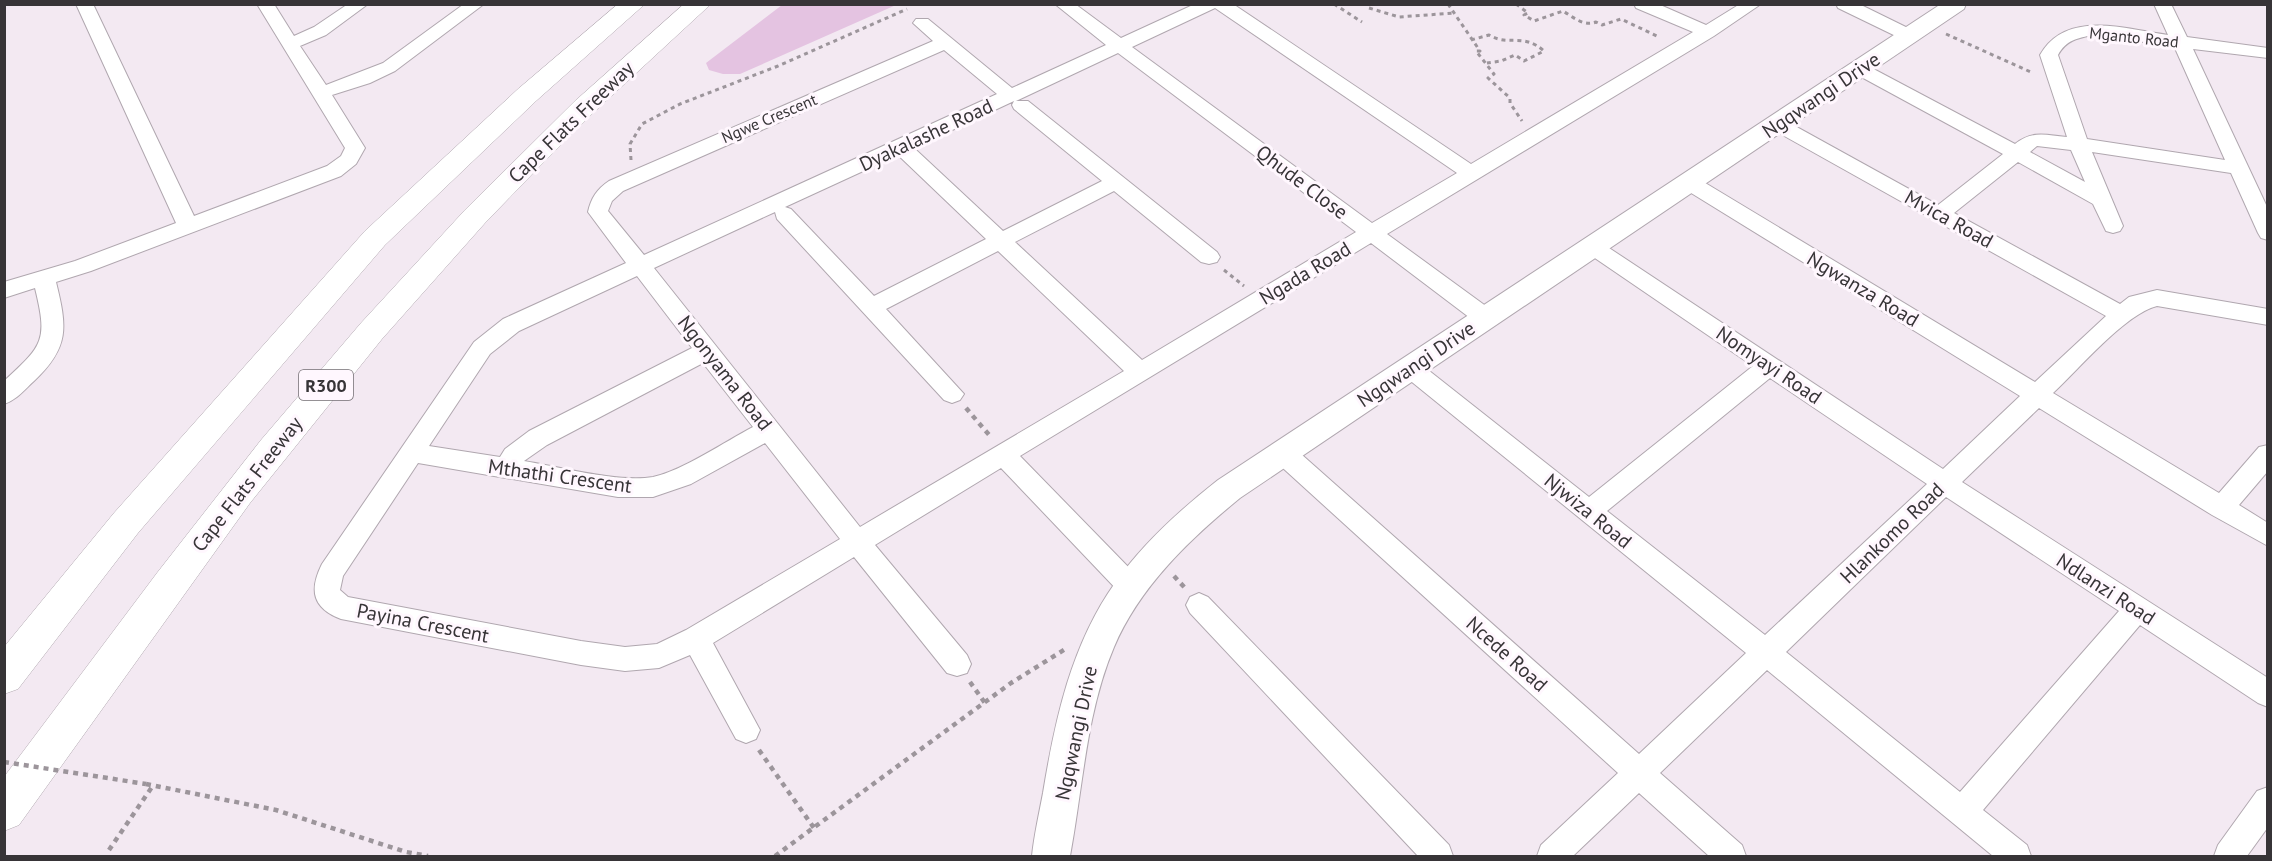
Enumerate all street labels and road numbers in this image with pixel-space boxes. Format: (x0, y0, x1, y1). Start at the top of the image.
street label: Mganto Road (2088, 22, 2180, 52)
street label: Ngqwangi Drive (1757, 46, 1885, 144)
street label: Cape Flats Freeway (503, 55, 640, 189)
street label: Ngwe Crescent (718, 89, 820, 147)
street label: Dyakalashe Road (855, 93, 997, 177)
street label: Qhude Close (1251, 139, 1353, 225)
street label: Mvica Road (1900, 184, 1998, 254)
street label: Ngada Road (1254, 235, 1356, 311)
street label: Ngwanza Road (1802, 245, 1924, 333)
street label: Ngonyama Road (672, 310, 778, 436)
street label: Ngqwangi Drive (1352, 315, 1480, 413)
street label: Nomyayi Road (1711, 320, 1827, 410)
road number: R300 (299, 370, 353, 400)
street label: Cape Flats Freeway (186, 410, 308, 557)
street label: Mthathi Crescent (487, 453, 634, 499)
street label: Njwiza Road (1539, 468, 1637, 554)
street label: Hlankomo Road (1834, 477, 1950, 589)
street label: Ndlanzi Road (2052, 547, 2160, 631)
street label: Payina Crescent (355, 597, 492, 649)
street label: Ncede Road (1461, 611, 1553, 697)
street label: Ngqwangi Drive (1049, 663, 1103, 803)

